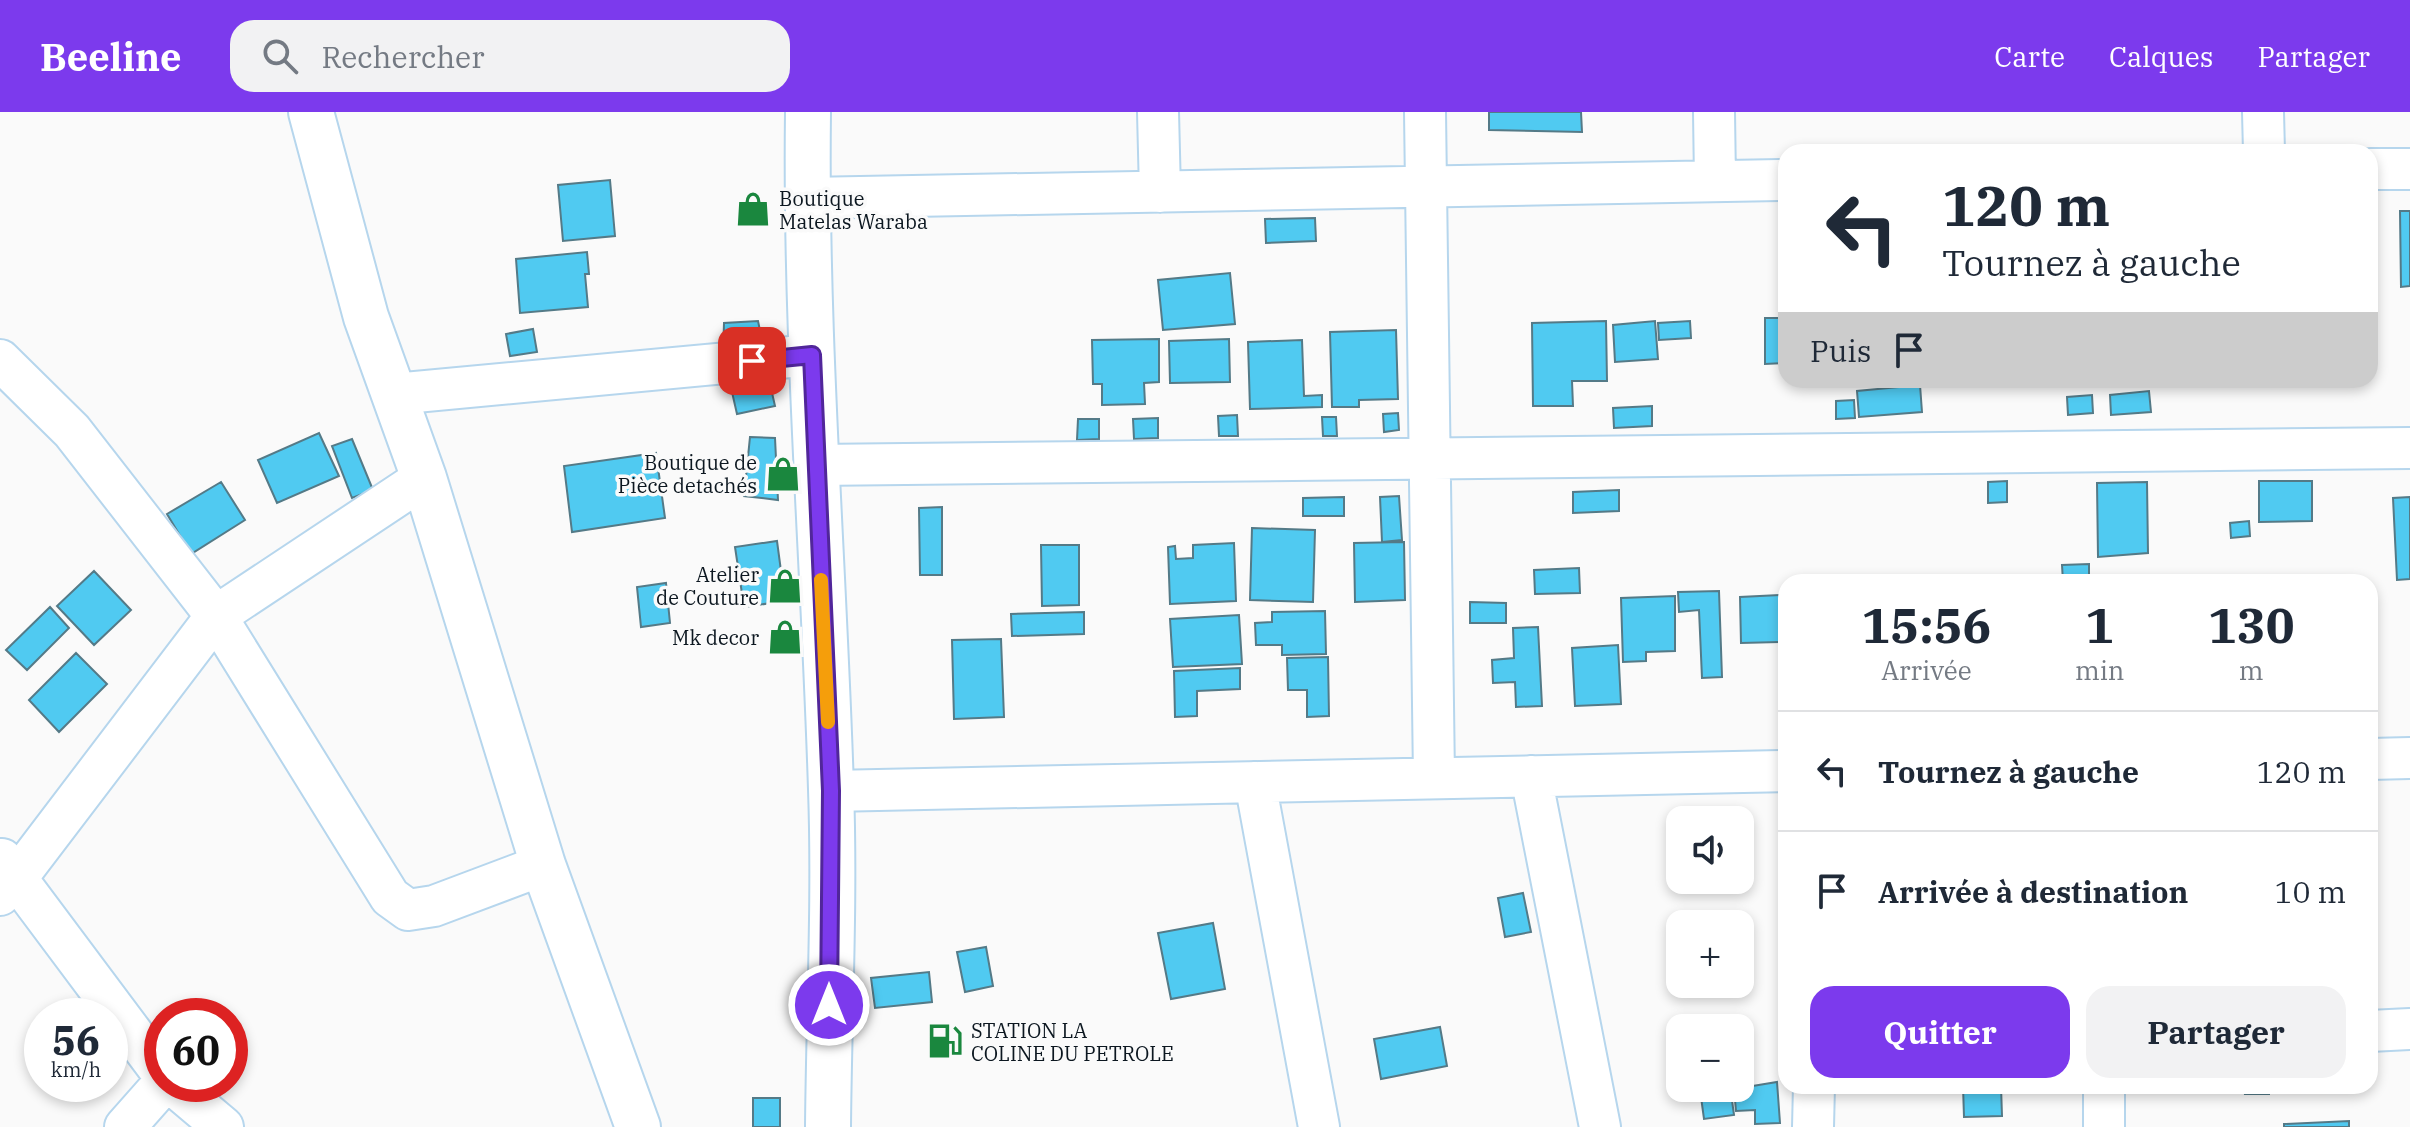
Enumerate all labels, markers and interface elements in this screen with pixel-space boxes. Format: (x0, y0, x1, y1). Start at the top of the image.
search box (230, 20, 790, 92)
text: Beeline (40, 32, 182, 81)
icon: search (258, 34, 302, 78)
text: Rechercher (322, 37, 485, 76)
text: Carte (1994, 38, 2065, 75)
text: Calques (2109, 38, 2213, 75)
text: Partager (2257, 38, 2370, 75)
text: 120 m (1942, 169, 2110, 241)
icon: left (1810, 176, 1914, 280)
place label: Boutique Matelas Waraba (779, 185, 928, 235)
shop icon: Boutique Matelas Waraba (734, 190, 772, 228)
text: Tournez à gauche (1942, 239, 2241, 286)
pin (718, 327, 786, 395)
icon: arrive (1887, 328, 1931, 372)
text: Puis (1810, 331, 1871, 370)
icon: arrive (730, 339, 774, 383)
place label: Boutique de Pièce detachés (618, 449, 757, 499)
shop icon: Boutique de Pièce detachés (764, 455, 802, 493)
place label: Atelier de Couture (656, 561, 759, 611)
shop icon: Atelier de Couture (766, 567, 804, 605)
text: 15:56 (1862, 594, 1991, 656)
text: 1 (2085, 594, 2114, 656)
text: 130 (2208, 594, 2294, 656)
shop icon: Mk decor (766, 618, 804, 656)
place label: Mk decor (672, 624, 759, 651)
text: Arrivée (1881, 653, 1972, 687)
text: min (2075, 653, 2124, 687)
text: m (2239, 653, 2264, 687)
icon: left (1810, 749, 1854, 793)
text: Tournez à gauche (1878, 752, 2139, 791)
text: 120 m (2256, 752, 2346, 791)
map controls (1666, 806, 1754, 1102)
button: sound (1666, 806, 1754, 894)
icon: arrive (1810, 869, 1854, 913)
text: Arrivée à destination (1878, 872, 2188, 911)
text: 10 m (2274, 872, 2346, 911)
button: + (1666, 910, 1754, 998)
position arrow (787, 963, 871, 1047)
button: Quitter (1810, 986, 2070, 1078)
button: Partager (2086, 986, 2346, 1078)
speed limit sign: 60 (144, 998, 248, 1102)
text: 56 (52, 1014, 100, 1066)
button: − (1666, 1014, 1754, 1102)
place label: STATION LA COLINE DU PETROLE (971, 1017, 1174, 1067)
fuel station icon: STATION LA COLINE DU PETROLE (926, 1022, 964, 1060)
text: km/h (51, 1056, 101, 1083)

